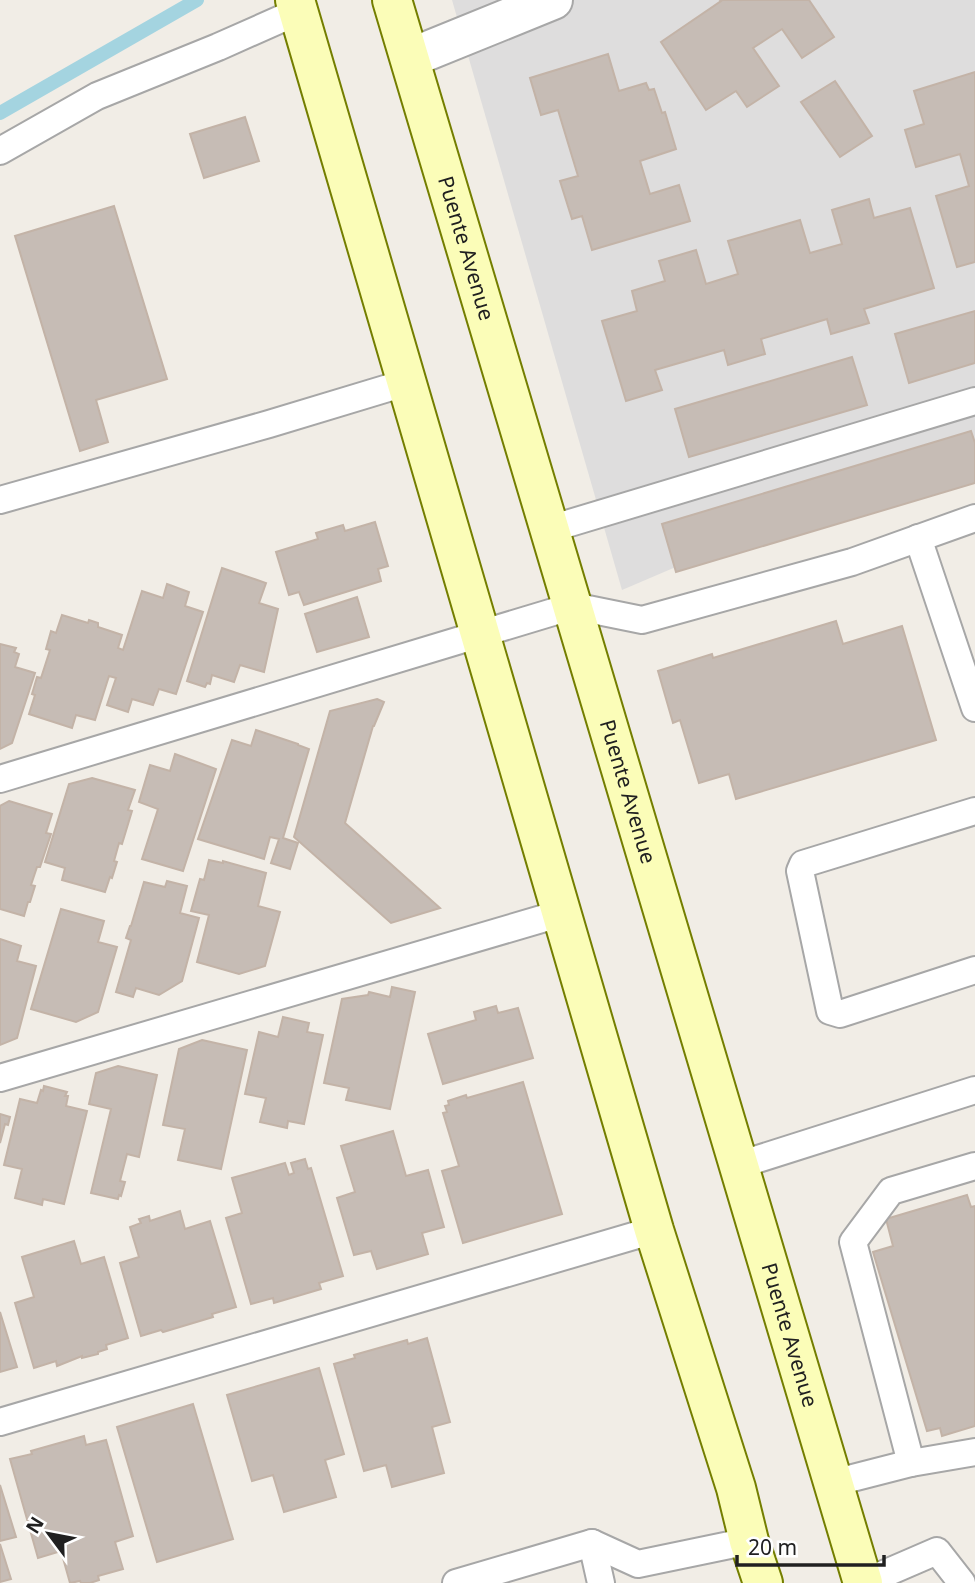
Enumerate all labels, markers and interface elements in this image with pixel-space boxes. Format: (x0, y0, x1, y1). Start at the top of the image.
street label: Puente Avenue (432, 172, 502, 323)
street label: Puente Avenue (594, 716, 663, 867)
street label: Puente Avenue (756, 1259, 825, 1410)
north arrow (14, 1499, 84, 1569)
text: N (19, 1512, 50, 1538)
scale bar (737, 1524, 884, 1568)
text: 20 m (748, 1533, 797, 1561)

